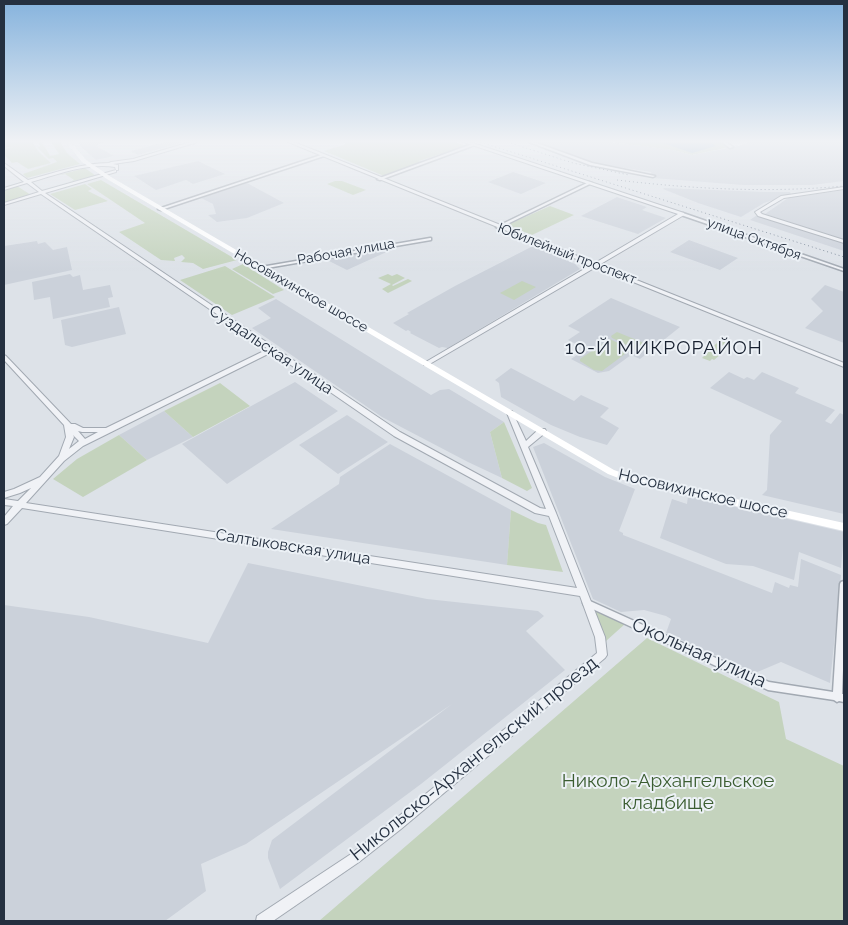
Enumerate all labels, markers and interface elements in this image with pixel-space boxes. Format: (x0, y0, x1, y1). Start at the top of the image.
street label: улица Октября (705, 214, 803, 264)
street label: Юбилейный проспект (495, 220, 639, 288)
street label: Рабочая улица (296, 235, 396, 269)
street label: Носовихинское шоссе (231, 246, 371, 336)
street label: Суздальская улица (205, 301, 337, 399)
district label: 10-Й МИКРОРАЙОН (563, 337, 765, 359)
street label: Носовихинское шоссе (616, 465, 790, 523)
street label: Салтыковская улица (214, 525, 372, 569)
street label: Окольная улица (628, 613, 770, 693)
street label: Никольско-Архангельский проезд (346, 652, 602, 866)
park label: Николо-Архангельское кладбище (562, 770, 774, 814)

